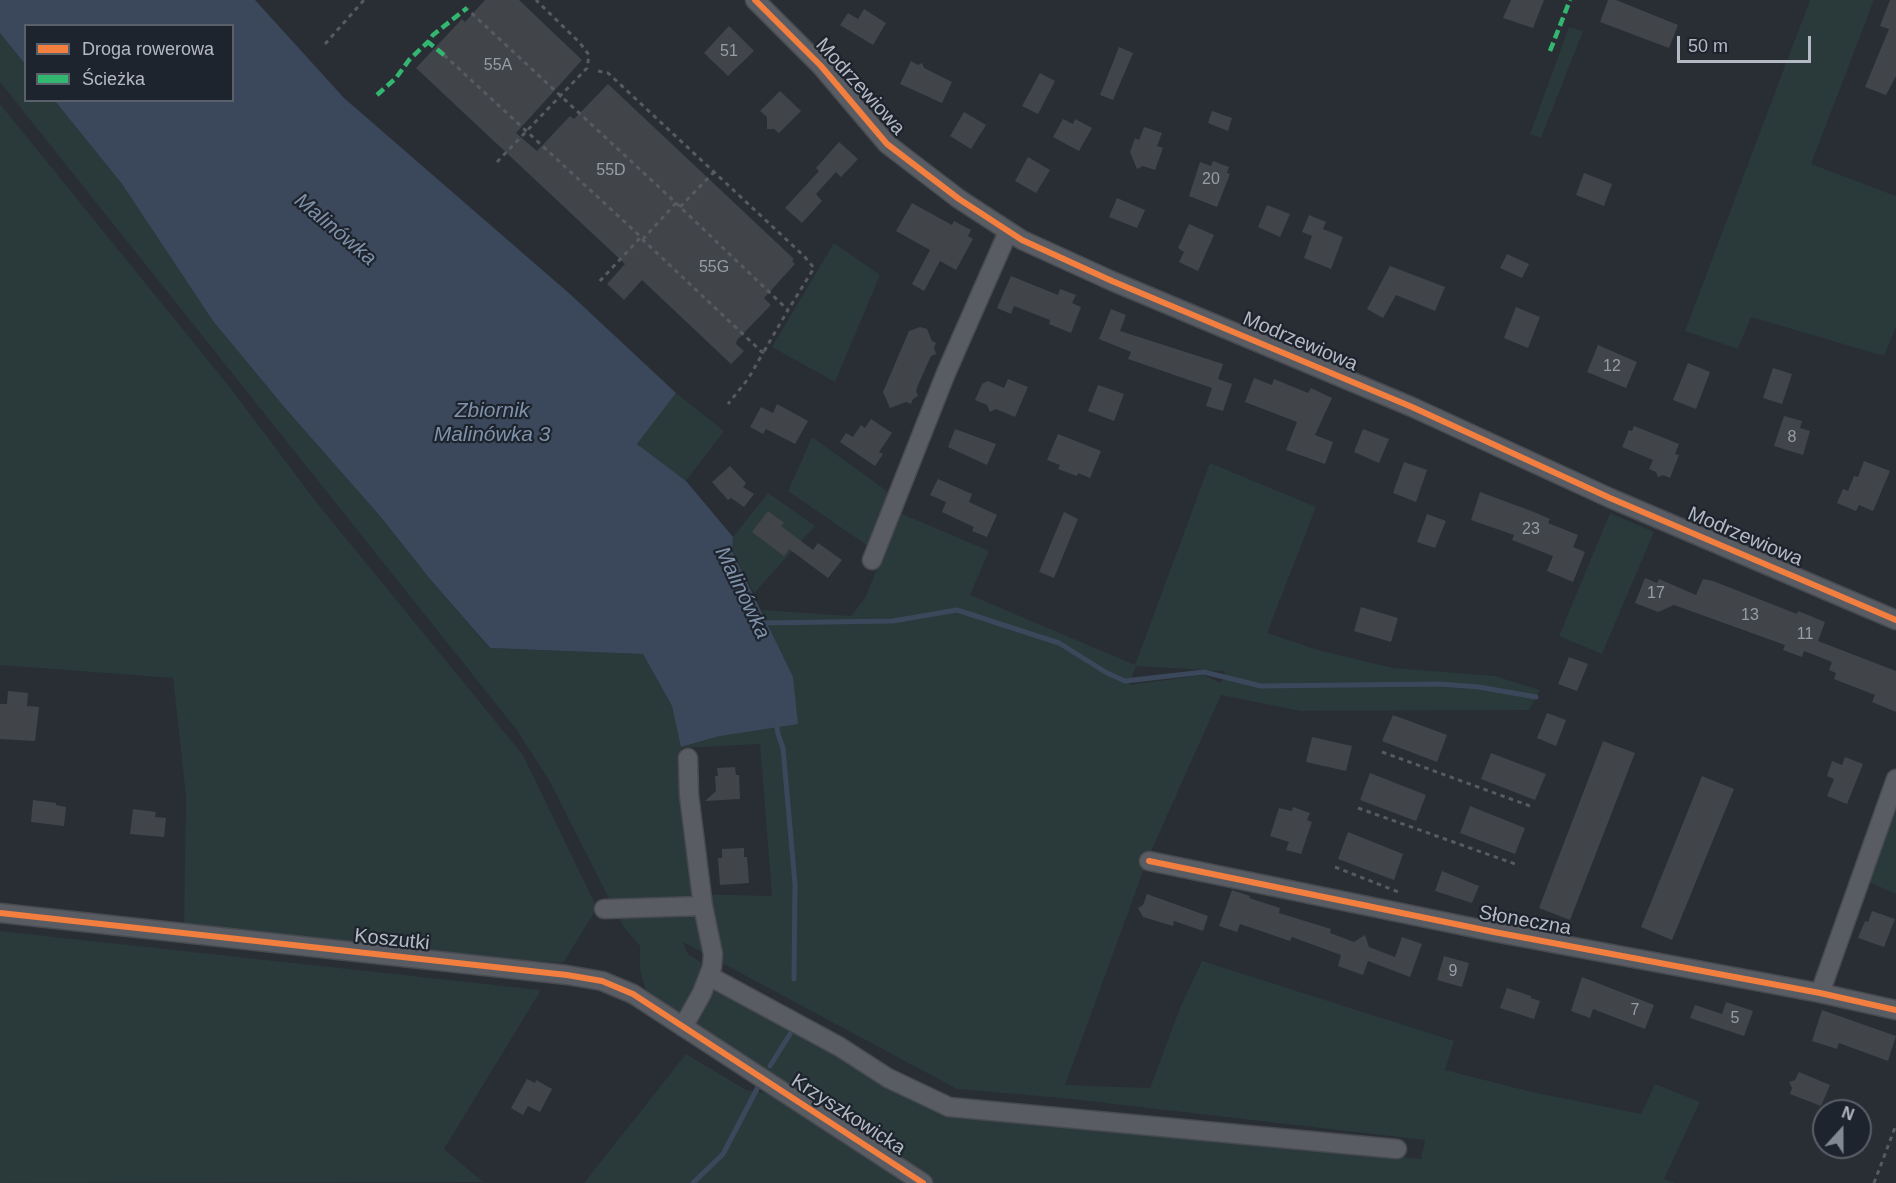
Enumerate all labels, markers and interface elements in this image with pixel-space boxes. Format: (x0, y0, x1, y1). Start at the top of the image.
legend (24, 24, 234, 102)
scale bar (1680, 24, 1814, 62)
street label: Modrzewiowa (810, 34, 910, 140)
text: 50 m (1688, 36, 1728, 56)
text: Droga rowerowa (82, 39, 214, 59)
house number: 51 (720, 42, 738, 62)
house number: 55A (484, 56, 512, 76)
text: Ścieżka (82, 69, 145, 89)
house number: 55D (596, 161, 626, 181)
house number: 20 (1202, 170, 1220, 190)
water label: Malinówka (289, 188, 381, 272)
house number: 55G (699, 258, 729, 278)
street label: Modrzewiowa (1239, 307, 1361, 377)
house number: 12 (1603, 357, 1621, 377)
water label: Zbiornik Malinówka 3 (434, 398, 550, 448)
house number: 8 (1788, 428, 1796, 448)
street label: Modrzewiowa (1684, 502, 1806, 572)
house number: 23 (1522, 520, 1540, 540)
water label: Malinówka (709, 543, 775, 643)
house number: 17 (1647, 584, 1665, 604)
house number: 13 (1741, 606, 1759, 626)
house number: 11 (1797, 625, 1813, 645)
street label: Słoneczna (1477, 901, 1573, 941)
street label: Koszutki (353, 924, 431, 956)
house number: 9 (1449, 962, 1457, 982)
house number: 7 (1631, 1001, 1639, 1021)
house number: 5 (1731, 1009, 1739, 1029)
street label: Krzyszkowicka (786, 1069, 910, 1161)
north arrow (1812, 1099, 1872, 1159)
text: N (1839, 1104, 1856, 1124)

